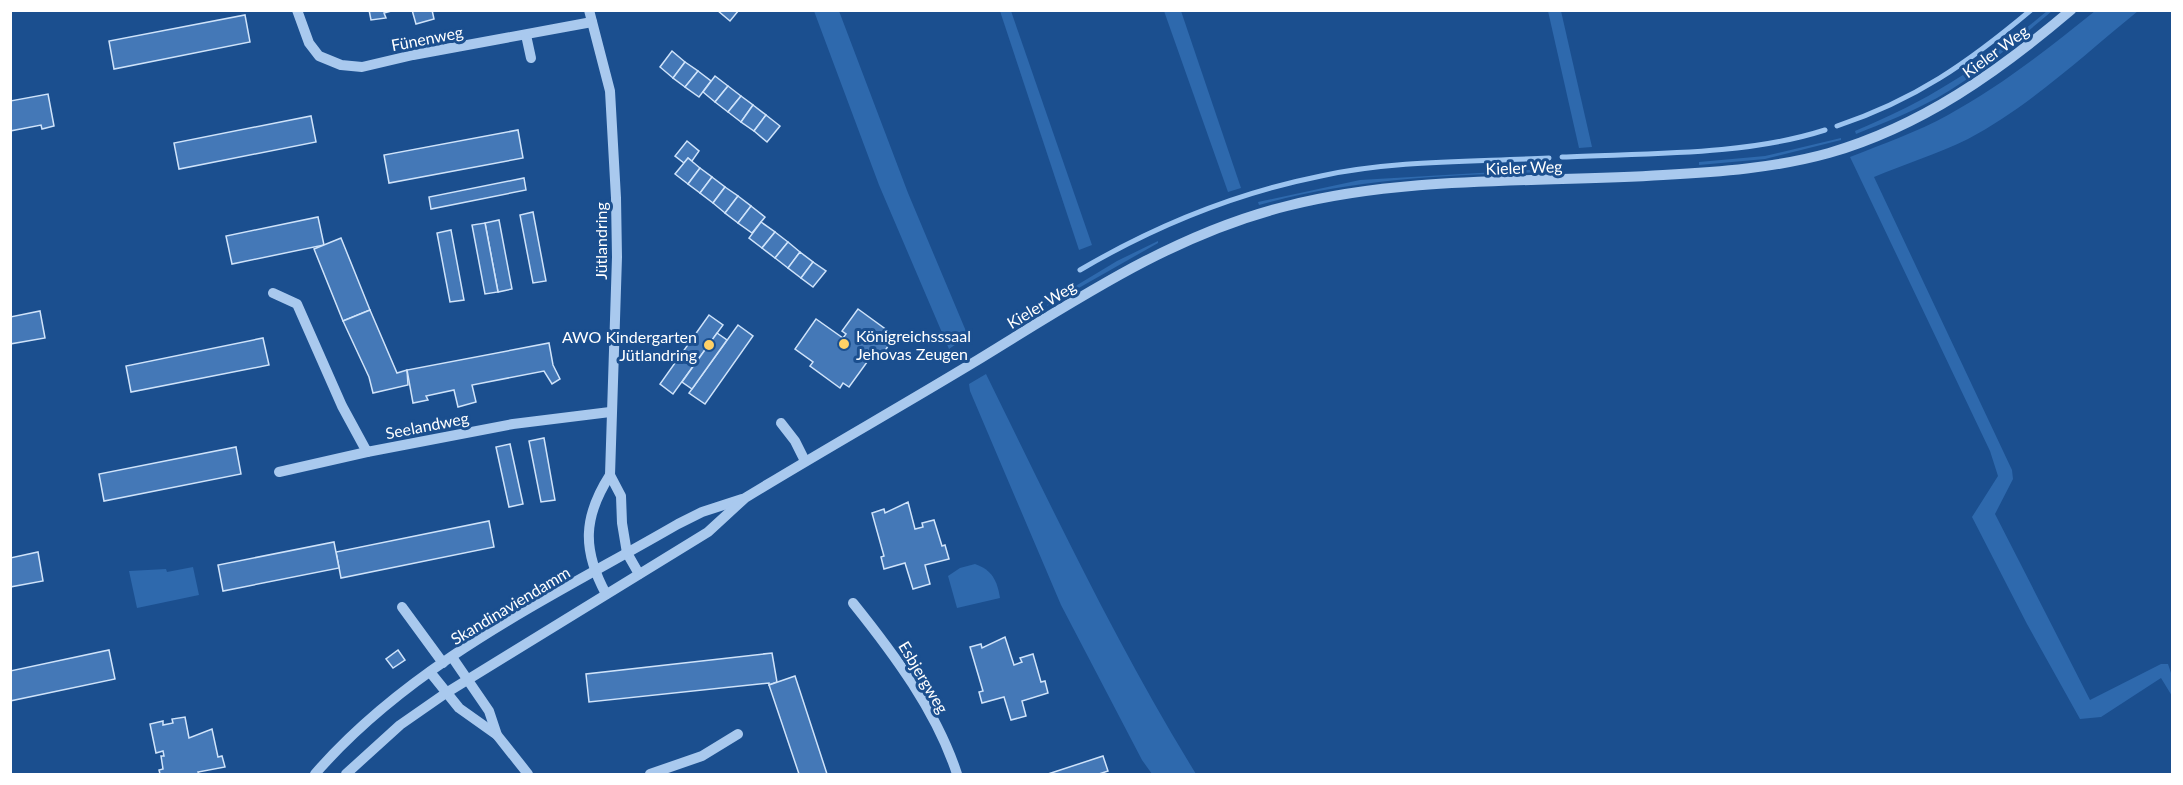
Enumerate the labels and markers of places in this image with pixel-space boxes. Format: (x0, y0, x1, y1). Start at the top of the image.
place label: Königreichsssaal Jehovas Zeugen (856, 326, 971, 363)
place label: AWO Kindergarten Jütlandring (562, 327, 697, 364)
marker: Königreichsssaal Jehovas Zeugen (837, 337, 851, 351)
marker: AWO Kindergarten Jütlandring (702, 338, 716, 352)

